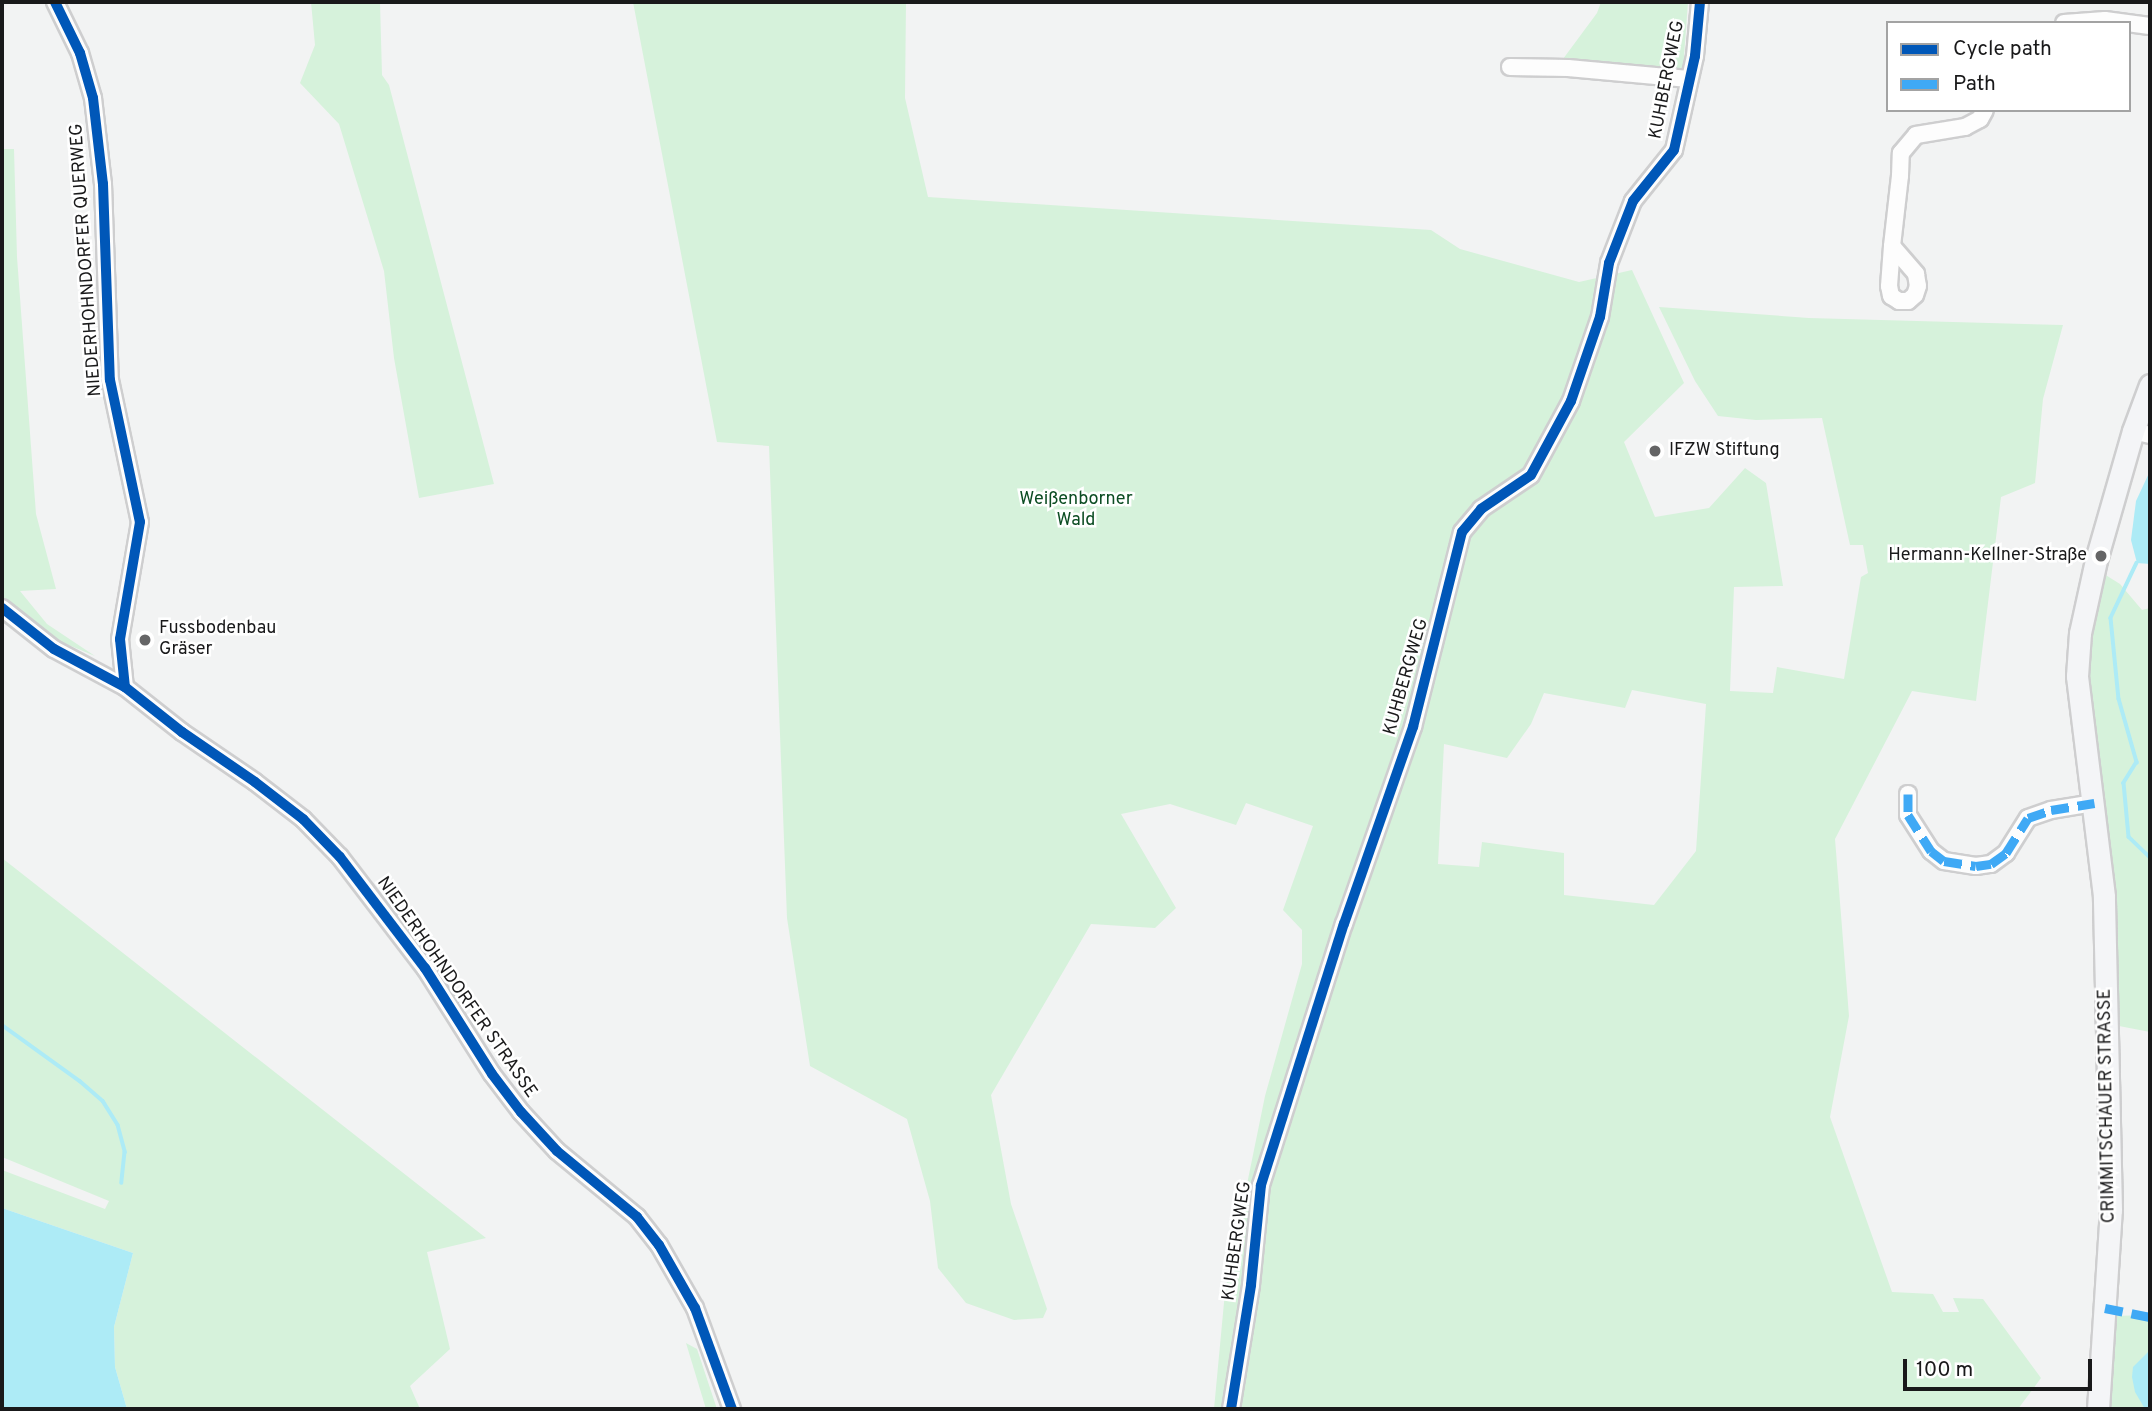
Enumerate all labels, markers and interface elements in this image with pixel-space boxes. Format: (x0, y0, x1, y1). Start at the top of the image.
street label: KUHBERGWEG (1646, 19, 1690, 141)
legend (1886, 21, 2131, 112)
text: Cycle path (1953, 36, 2052, 63)
text: Path (1953, 71, 1996, 98)
street label: NIEDERHOHNDORFER QUERWEG (67, 123, 107, 397)
place label: IFZW Stiftung (1669, 440, 1780, 462)
marker: IFZW Stiftung (1647, 443, 1663, 459)
park label: Weißenborner Wald (1019, 490, 1133, 532)
place label: Hermann-Kellner-Straße (1888, 545, 2087, 567)
marker: Hermann-Kellner-Straße (2093, 548, 2109, 564)
street label: KUHBERGWEG (1380, 616, 1434, 738)
place label: Fussbodenbau Gräser (159, 619, 276, 662)
marker: Fussbodenbau Gräser (137, 632, 153, 648)
street label: NIEDERHOHNDORFER STRASSE (371, 873, 541, 1103)
street label: CRIMMITSCHAUER STRASSE (2095, 989, 2121, 1223)
street label: KUHBERGWEG (1219, 1180, 1257, 1302)
scale bar (1907, 1344, 2096, 1388)
text: 100 m (1916, 1357, 1973, 1384)

